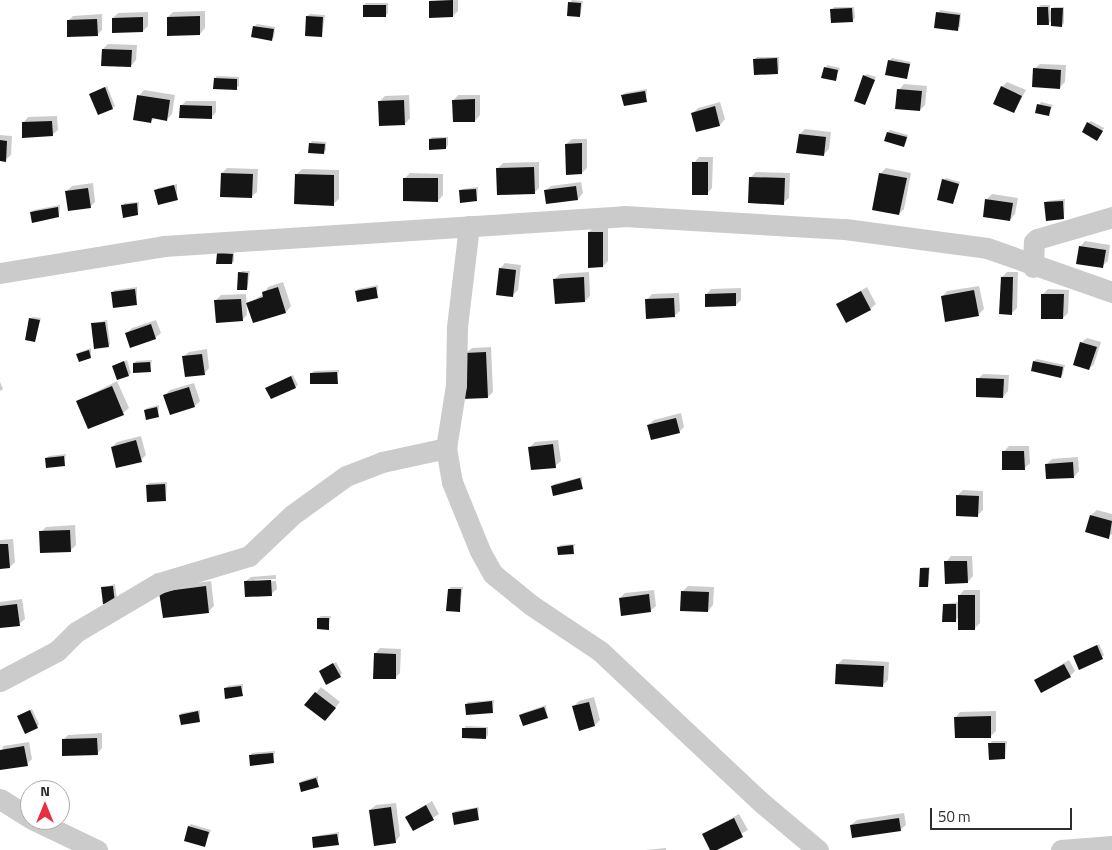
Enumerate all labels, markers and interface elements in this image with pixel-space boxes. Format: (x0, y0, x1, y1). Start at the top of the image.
north arrow (20, 780, 70, 830)
text: N (40, 780, 50, 801)
scale bar (932, 798, 1074, 830)
text: 50 m (938, 805, 971, 828)

